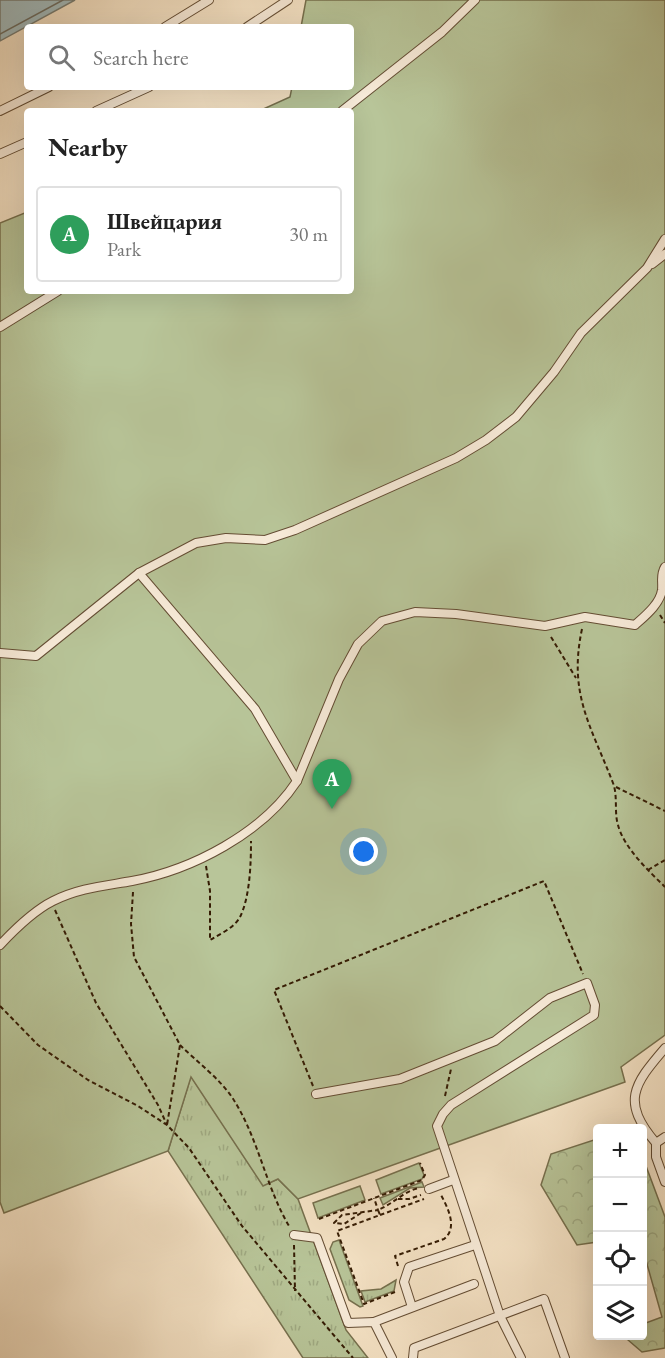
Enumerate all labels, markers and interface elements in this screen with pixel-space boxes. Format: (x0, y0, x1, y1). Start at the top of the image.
search box (24, 24, 354, 90)
icon: search (45, 41, 78, 74)
text: Search here (93, 43, 188, 72)
text: Nearby (48, 130, 128, 164)
text: Швейцария (107, 207, 222, 236)
text: A (62, 221, 77, 247)
text: 30 m (289, 221, 328, 247)
text: Park (107, 236, 141, 262)
pin: A (312, 760, 352, 809)
your location (349, 837, 378, 866)
map controls (593, 1124, 647, 1340)
button: + (593, 1124, 647, 1178)
button: − (593, 1178, 647, 1232)
button: locate (593, 1232, 647, 1286)
button: layers (593, 1286, 647, 1340)

